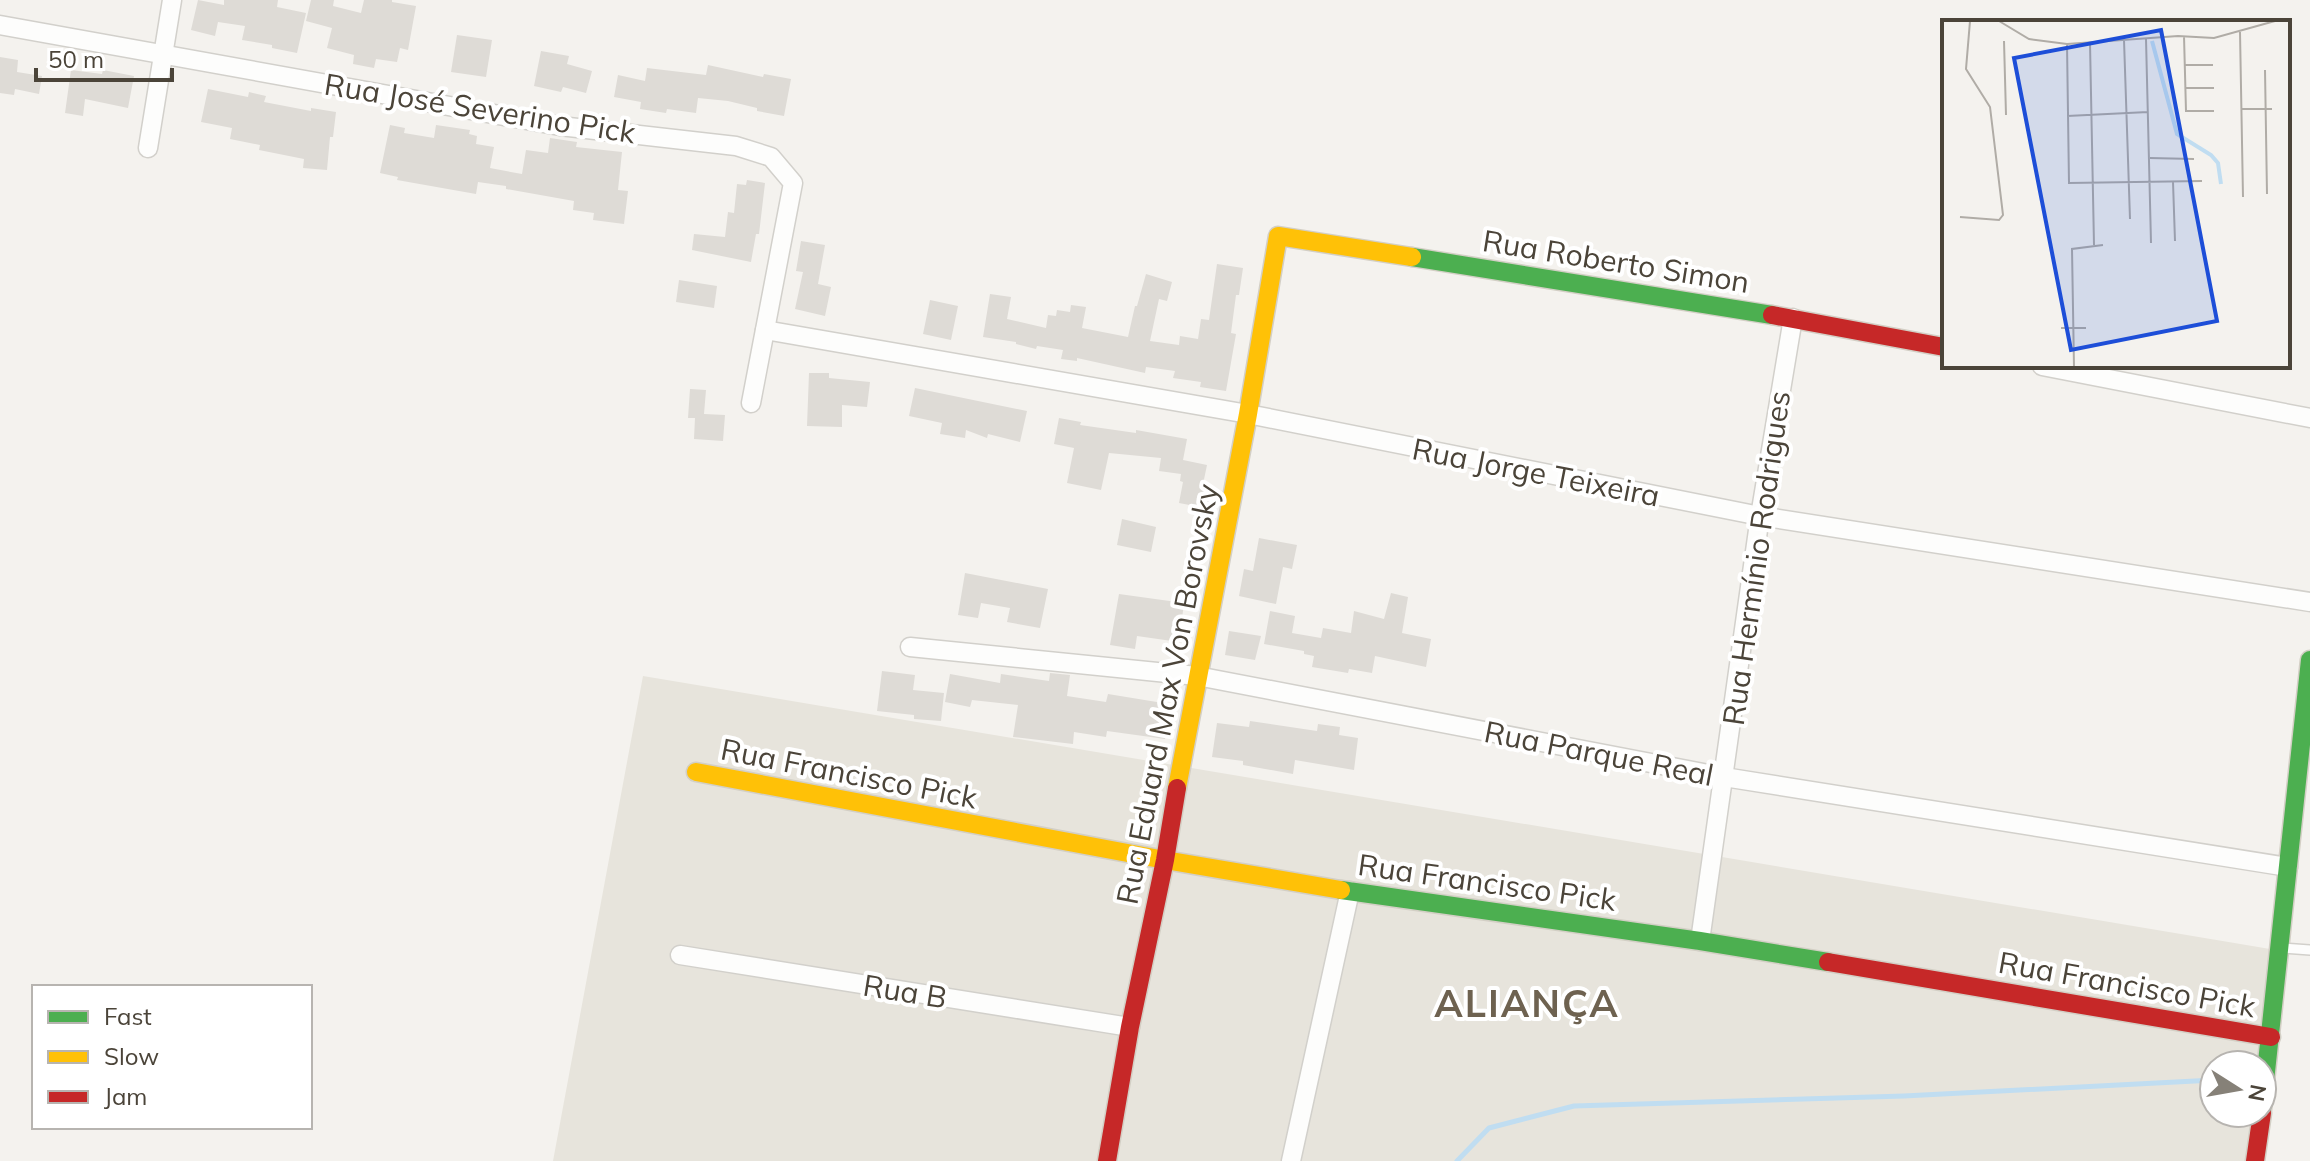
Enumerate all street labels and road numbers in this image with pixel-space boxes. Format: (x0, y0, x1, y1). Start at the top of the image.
street label: Rua José Severino Pick (322, 65, 639, 151)
street label: Rua Roberto Simon (1480, 221, 1752, 301)
street label: Rua Hermínio Rodrigues (1714, 388, 1798, 728)
street label: Rua Jorge Teixeira (1409, 429, 1663, 515)
street label: Rua Eduard Max Von Borovsky (1108, 481, 1226, 907)
street label: Rua Parque Real (1481, 712, 1717, 794)
street label: Rua Francisco Pick (718, 730, 981, 817)
street label: Rua Francisco Pick (1356, 845, 1619, 919)
street label: Rua Francisco Pick (1996, 943, 2259, 1025)
street label: Rua B (860, 966, 950, 1016)

